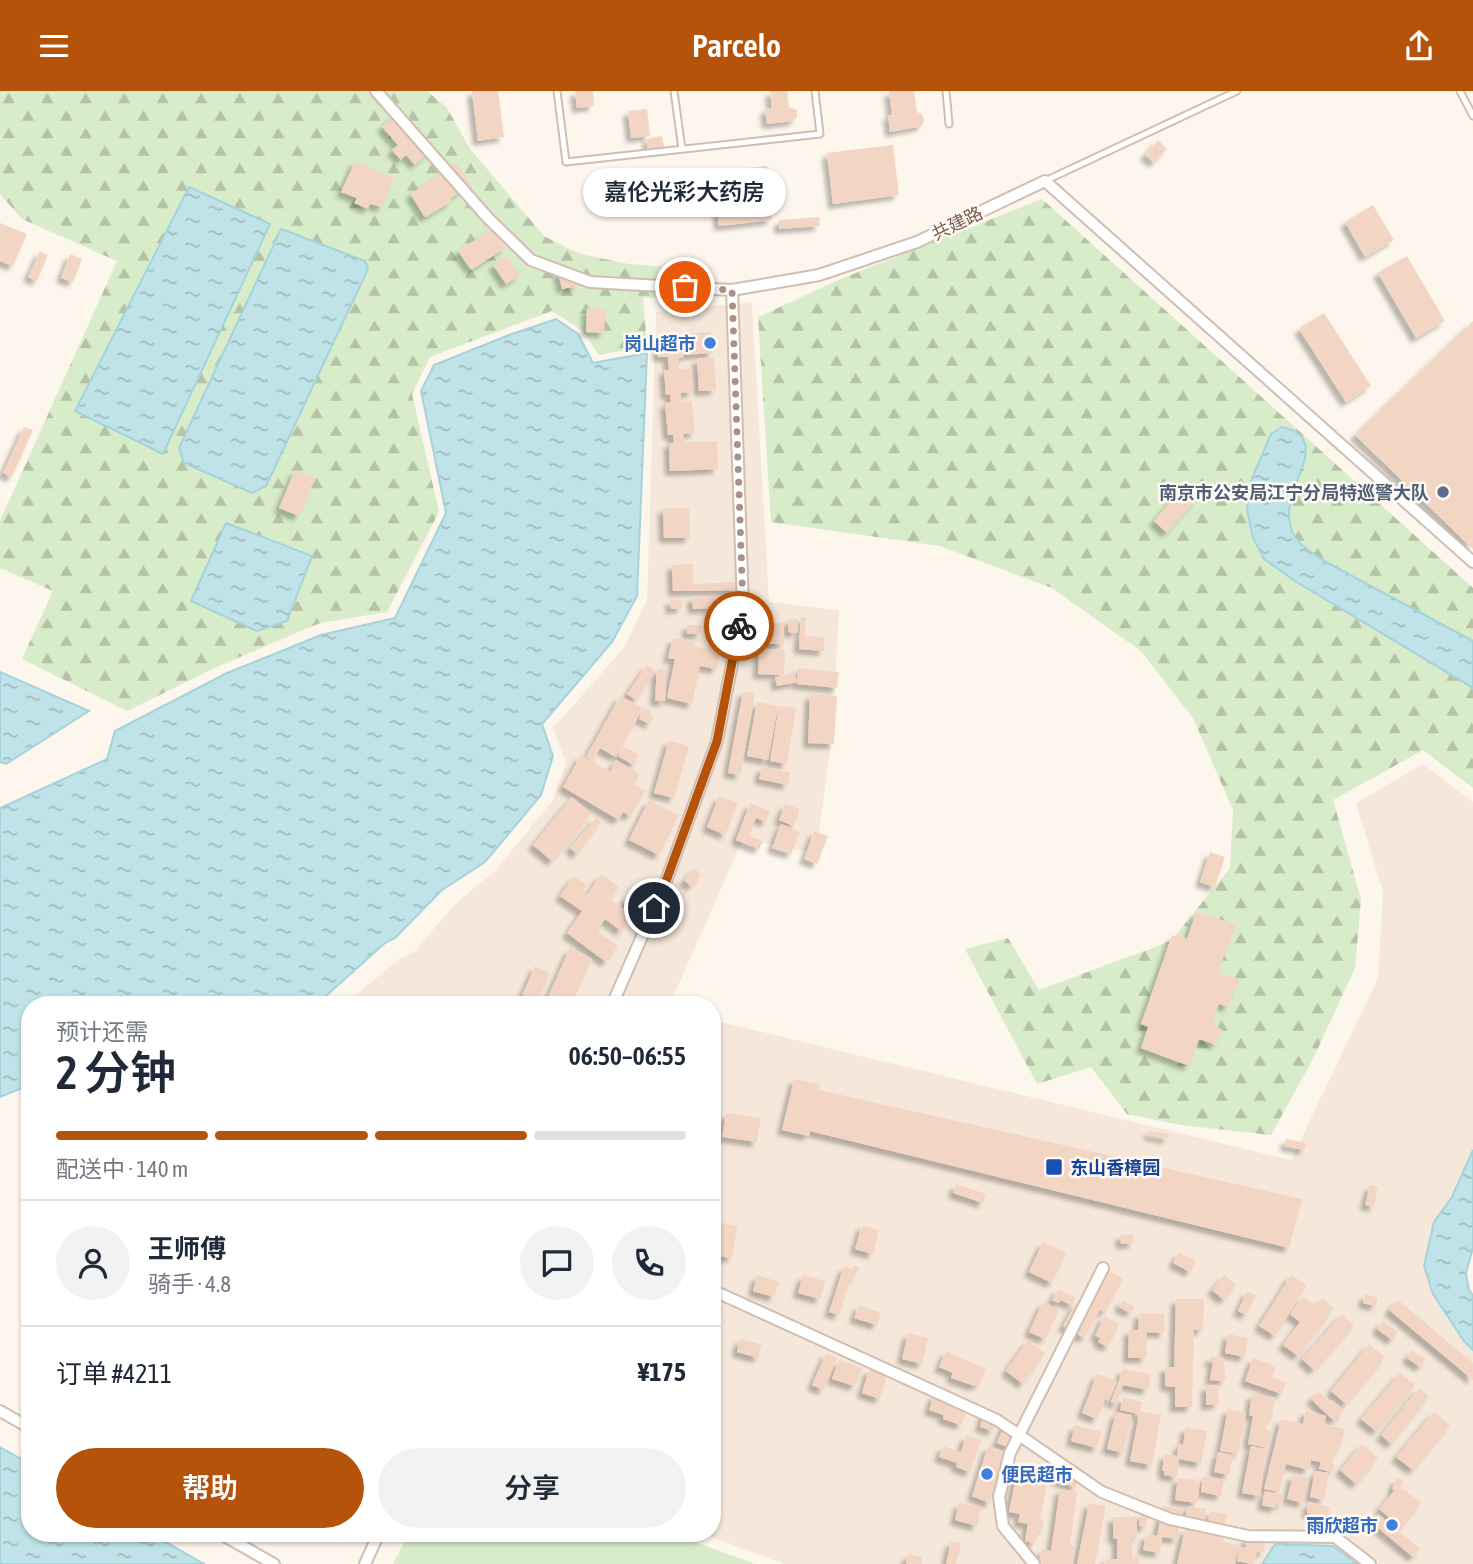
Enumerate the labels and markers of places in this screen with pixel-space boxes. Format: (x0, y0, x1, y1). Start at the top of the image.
callout: 嘉伦光彩大药房 (584, 168, 786, 217)
pin (655, 257, 715, 317)
place label: 岗山超市 (624, 333, 696, 354)
marker: 岗山超市 (702, 335, 718, 351)
place label: 南京市公安局江宁分局特巡警大队 (1159, 482, 1429, 503)
marker: 南京市公安局江宁分局特巡警大队 (1435, 484, 1451, 500)
pin (624, 878, 684, 938)
marker: 东山香樟园 (1044, 1157, 1064, 1177)
place label: 东山香樟园 (1070, 1157, 1160, 1178)
place label: 便民超市 (1001, 1464, 1073, 1485)
marker: 便民超市 (979, 1466, 995, 1482)
place label: 雨欣超市 (1306, 1515, 1378, 1536)
marker: 雨欣超市 (1384, 1517, 1400, 1533)

